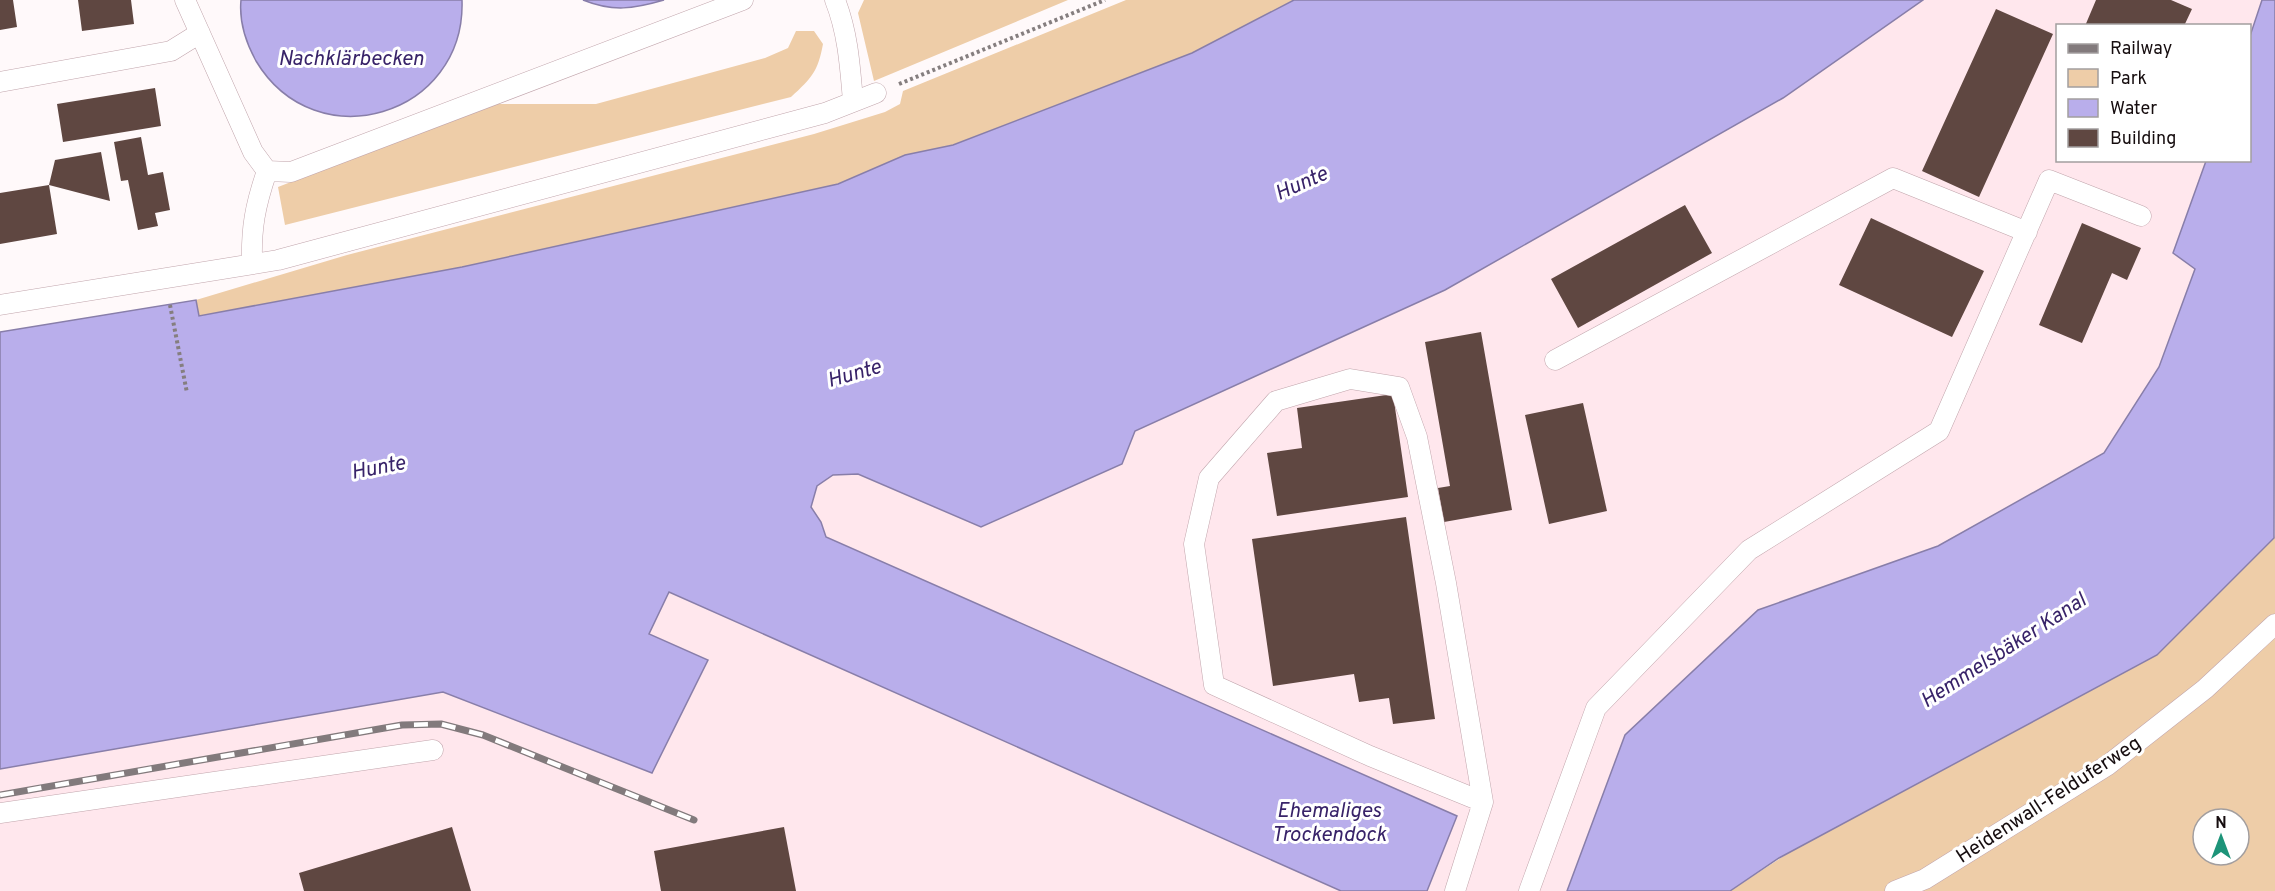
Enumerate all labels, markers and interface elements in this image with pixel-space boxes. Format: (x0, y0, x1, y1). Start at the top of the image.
legend (2056, 24, 2251, 162)
text: Railway (2110, 38, 2172, 61)
water label: Nachklärbecken (278, 46, 424, 73)
text: Park (2110, 68, 2147, 91)
text: Water (2110, 98, 2157, 121)
text: Building (2110, 128, 2176, 151)
water label: Hunte (1271, 160, 1333, 208)
water label: Hunte (824, 354, 886, 395)
water label: Hunte (349, 450, 409, 487)
water label: Hemmelsbäker Kanal (1916, 587, 2093, 715)
street label: Heidenwall-Felduferweg (1952, 731, 2147, 870)
water label: Ehemaliges Trockendock (1272, 798, 1387, 849)
north arrow (2191, 807, 2251, 867)
text: N (2215, 814, 2227, 834)

